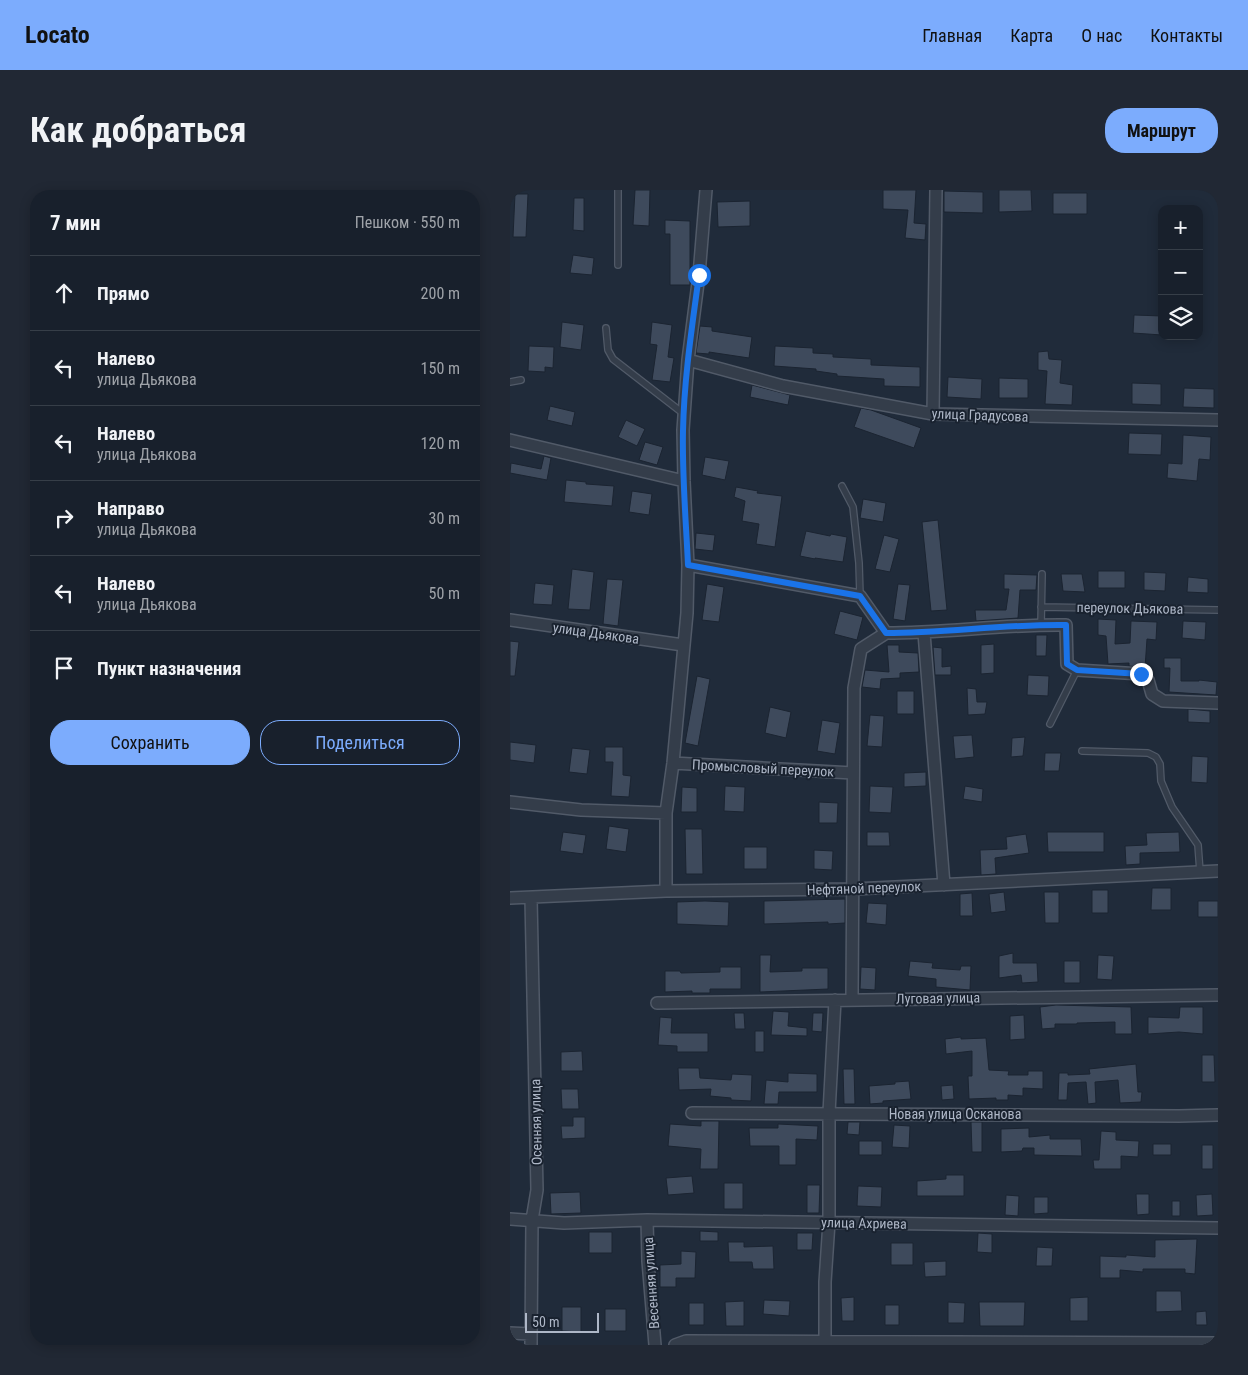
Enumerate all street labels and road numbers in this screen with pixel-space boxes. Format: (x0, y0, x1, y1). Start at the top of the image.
street label: улица Градусова (931, 405, 1029, 425)
street label: переулок Дьякова (1076, 599, 1184, 617)
street label: улица Дьякова (552, 619, 640, 647)
street label: Промысловый переулок (692, 756, 835, 780)
street label: Нефтяной переулок (807, 878, 922, 898)
street label: Луговая улица (896, 989, 980, 1007)
street label: Осенняя улица (527, 1079, 545, 1165)
street label: Новая улица Осканова (889, 1106, 1021, 1122)
street label: улица Ахриева (821, 1214, 907, 1232)
street label: Весенняя улица (640, 1237, 662, 1329)

